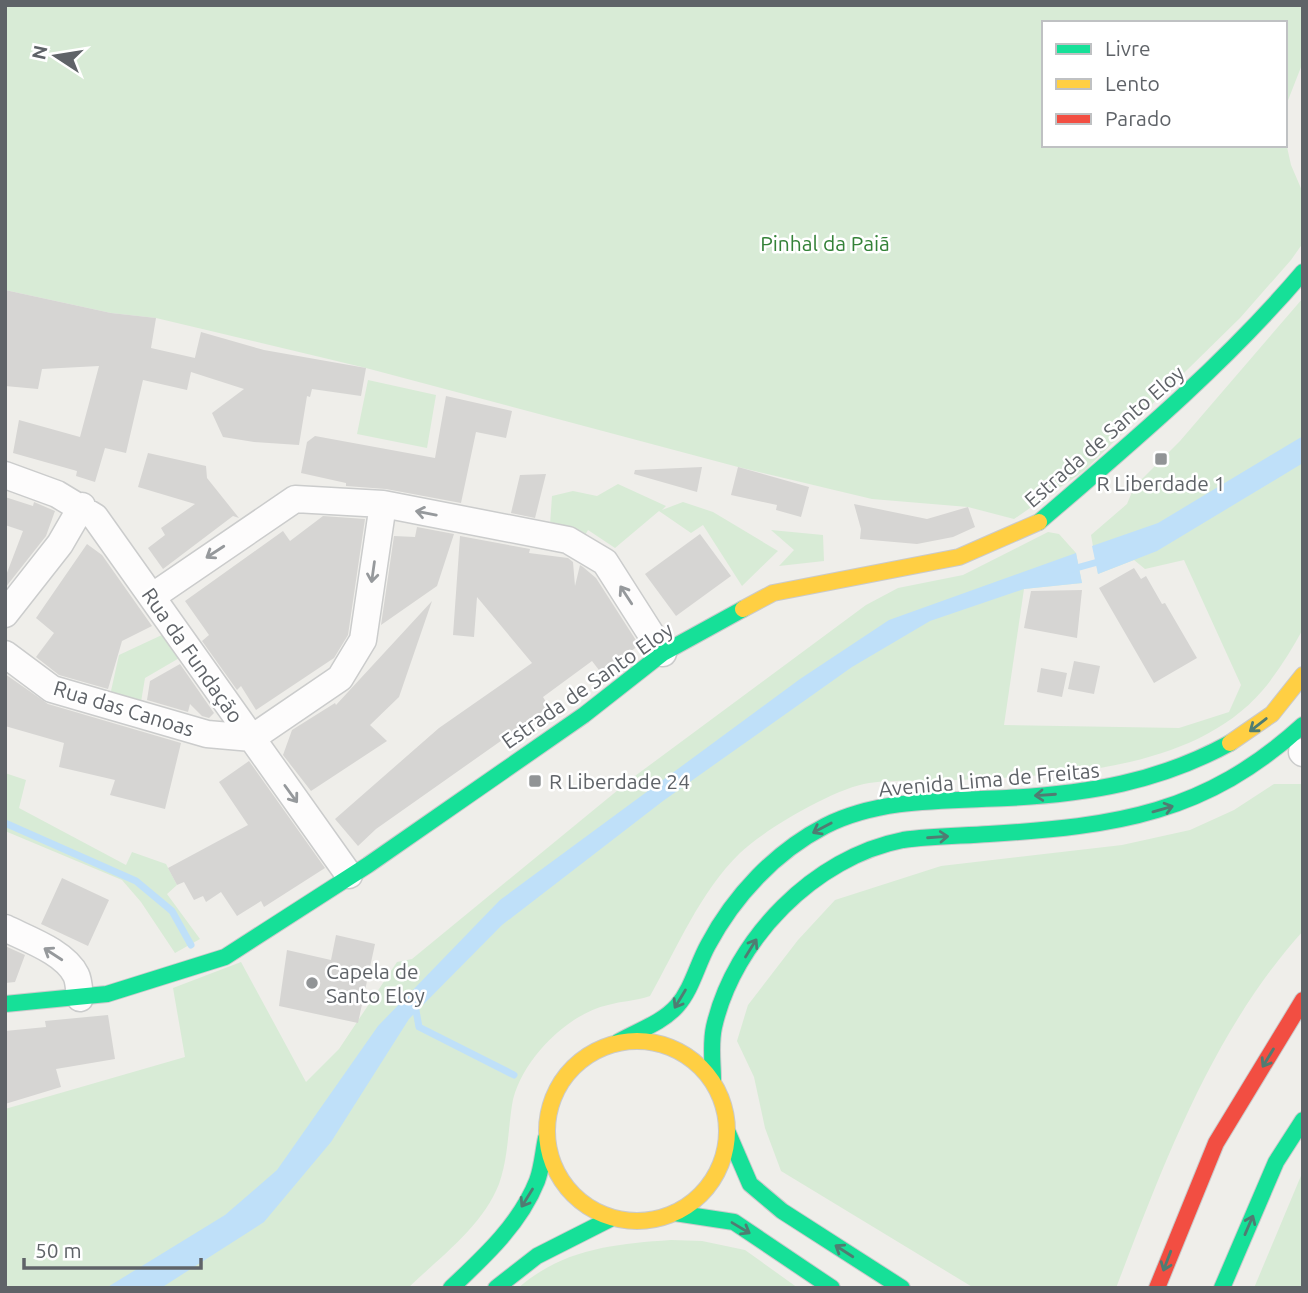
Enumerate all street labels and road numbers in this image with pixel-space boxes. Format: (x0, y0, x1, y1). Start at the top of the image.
street label: Estrada de Santo Eloy (1019, 360, 1189, 512)
street label: Rua da Fundação (138, 583, 248, 727)
street label: Estrada de Santo Eloy (497, 617, 677, 753)
street label: Rua das Canoas (51, 675, 197, 741)
street label: Avenida Lima de Freitas (877, 757, 1101, 801)

